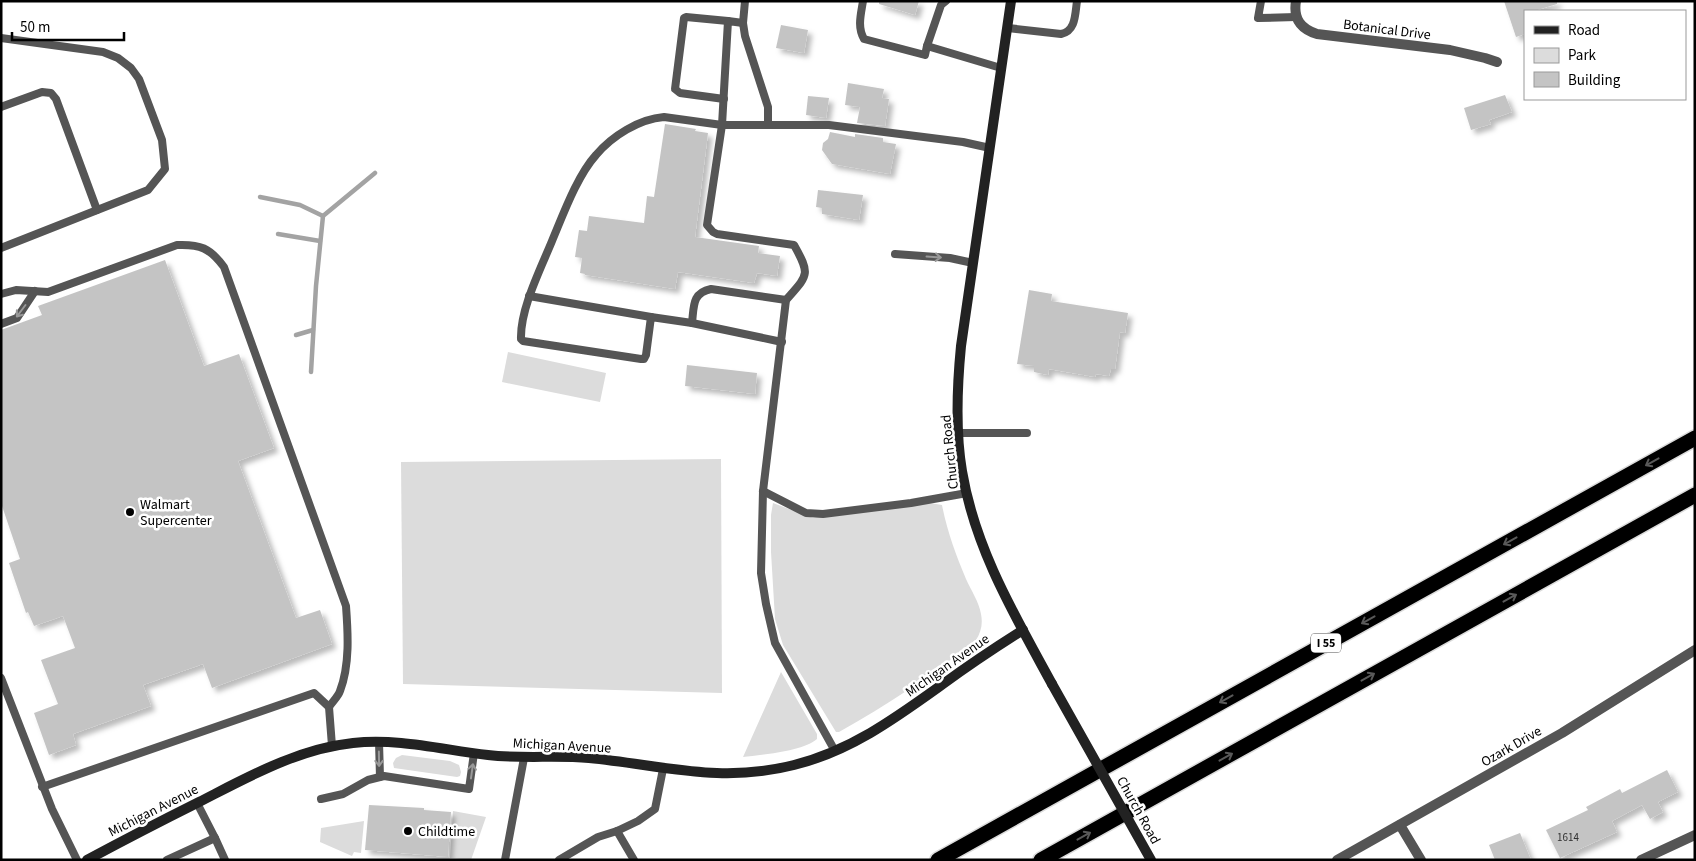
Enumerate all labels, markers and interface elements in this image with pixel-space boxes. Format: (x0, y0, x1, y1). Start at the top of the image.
scale bar (12, 10, 125, 42)
legend (1524, 10, 1686, 100)
street label: Botanical Drive (1342, 15, 1432, 45)
text: 50 m (20, 17, 50, 38)
text: Road (1568, 20, 1600, 41)
text: Park (1568, 45, 1597, 66)
text: Building (1568, 70, 1621, 91)
one-way arrow (926, 252, 942, 261)
one-way arrow (16, 304, 26, 318)
street label: Church Road (936, 414, 964, 490)
one-way arrow (1646, 457, 1660, 467)
place label: Walmart Supercenter (140, 495, 212, 531)
marker: Walmart Supercenter (124, 506, 136, 518)
one-way arrow (1504, 536, 1518, 546)
one-way arrow (1502, 593, 1516, 603)
one-way arrow (1362, 615, 1376, 625)
street label: Michigan Avenue (901, 629, 994, 702)
road number: I 55 (1311, 634, 1341, 652)
one-way arrow (1360, 672, 1374, 682)
one-way arrow (1219, 694, 1234, 704)
street label: Ozark Drive (1478, 721, 1545, 772)
street label: Michigan Avenue (512, 733, 612, 759)
one-way arrow (375, 751, 384, 767)
one-way arrow (1218, 751, 1232, 761)
one-way arrow (467, 763, 477, 779)
street label: Church Road (1111, 773, 1165, 848)
street label: Michigan Avenue (105, 780, 202, 842)
place label: Childtime (418, 822, 475, 842)
marker: Childtime (402, 825, 414, 837)
house number: 1614 (1557, 830, 1579, 845)
one-way arrow (1076, 831, 1091, 841)

